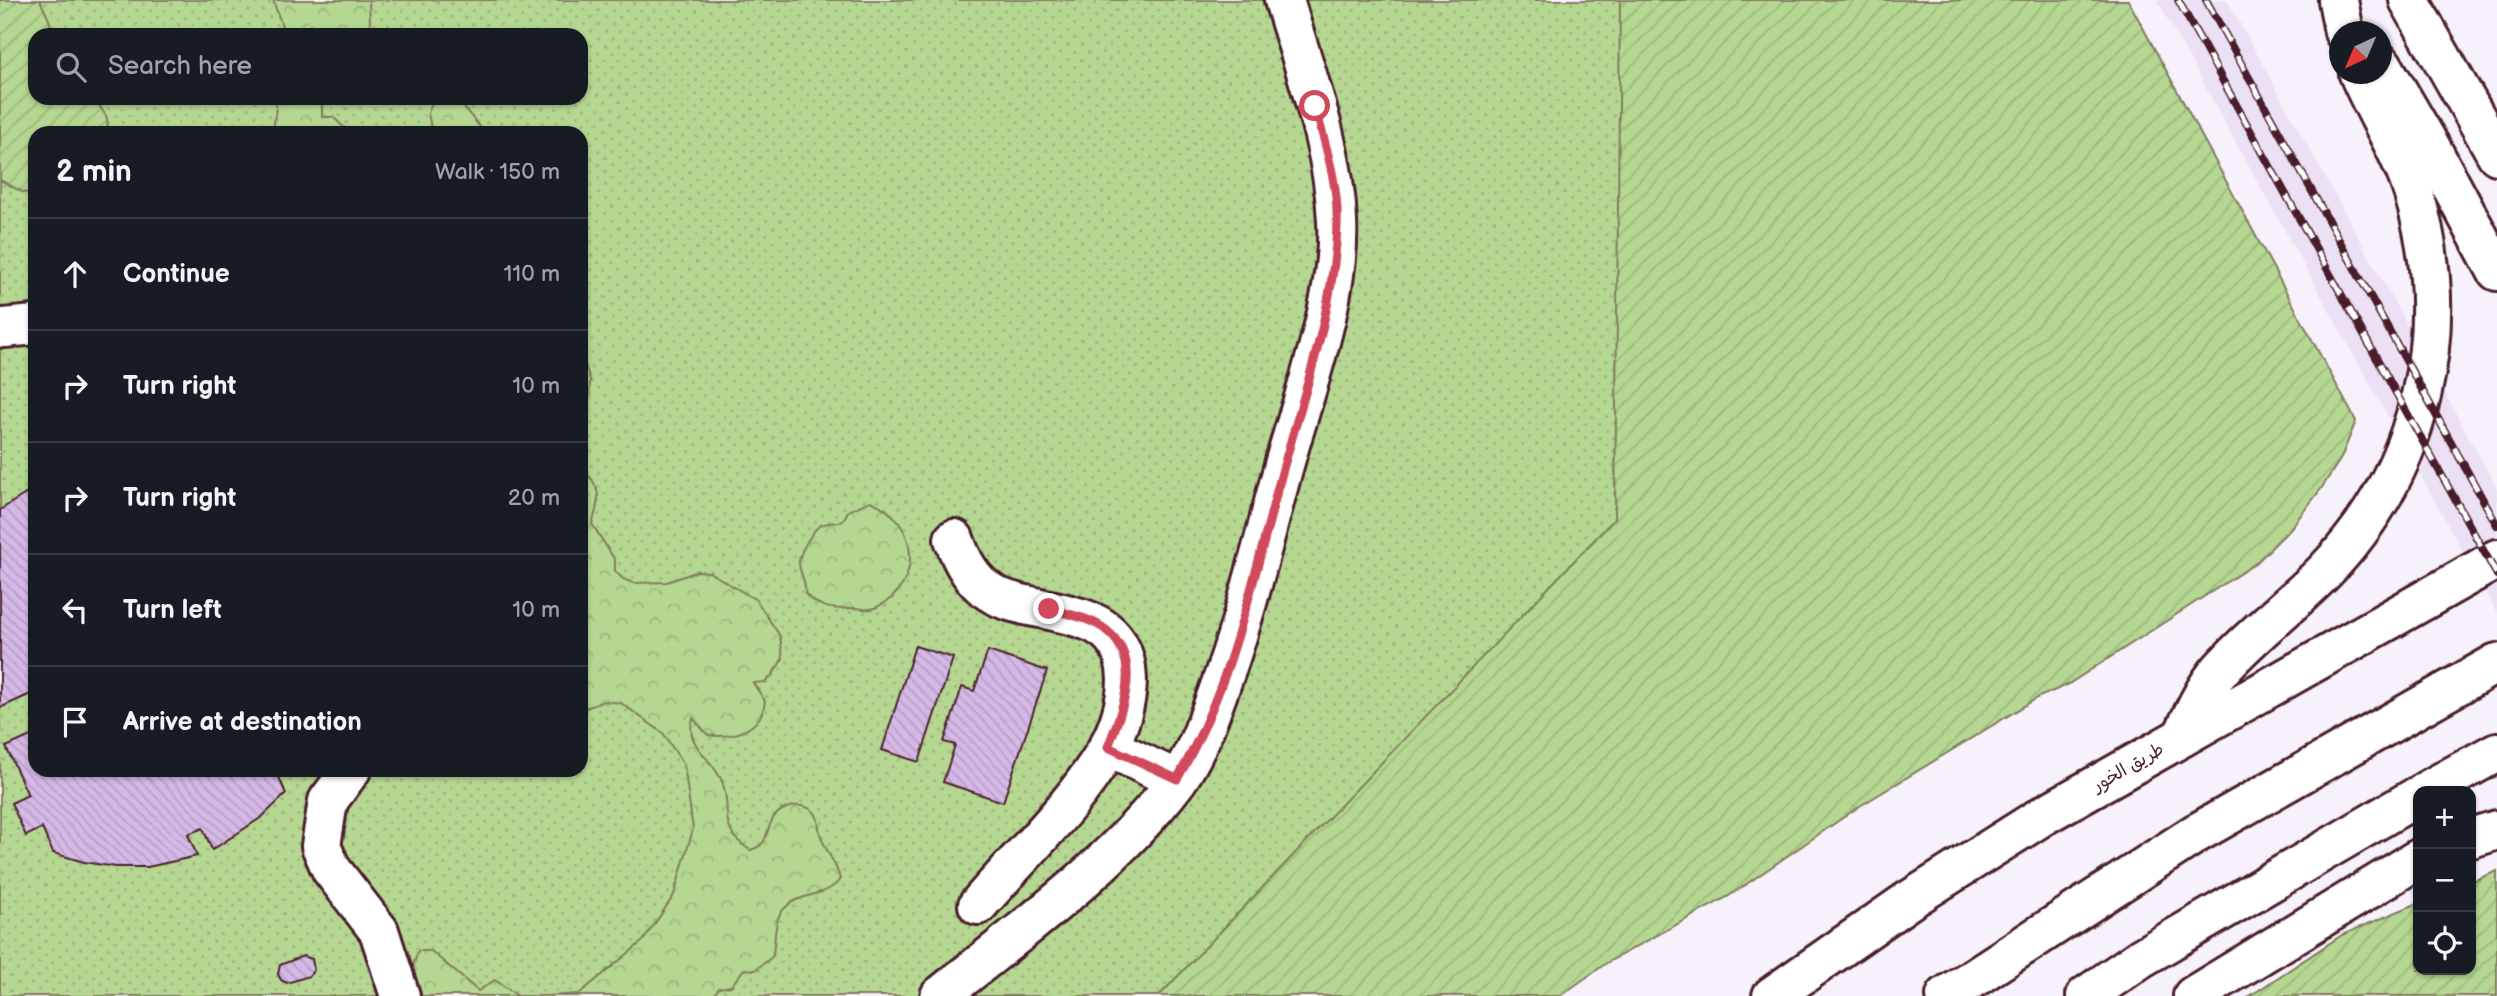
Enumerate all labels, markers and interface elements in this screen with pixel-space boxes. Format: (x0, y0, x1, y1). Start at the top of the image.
north arrow (2329, 21, 2392, 84)
search box (28, 28, 588, 105)
icon: search (52, 48, 90, 86)
text: Search here (108, 51, 252, 82)
route start (1299, 90, 1330, 121)
text: 2 min (56, 154, 132, 190)
text: Walk · 150 m (435, 158, 560, 186)
icon: ahead (56, 255, 94, 293)
text: Continue (123, 259, 230, 290)
text: 110 m (503, 260, 560, 288)
icon: right (56, 367, 94, 405)
text: Turn right (123, 371, 236, 402)
text: 10 m (512, 372, 560, 400)
icon: right (56, 479, 94, 517)
text: Turn right (123, 483, 236, 514)
text: 20 m (508, 484, 560, 512)
icon: left (56, 591, 94, 629)
route end (1033, 593, 1064, 624)
text: Turn left (123, 595, 222, 626)
text: 10 m (512, 596, 560, 624)
icon: arrive (56, 703, 94, 741)
text: Arrive at destination (123, 707, 362, 738)
street label: طريق الخور (2087, 739, 2168, 797)
map controls (2413, 786, 2476, 975)
button: + (2413, 786, 2476, 849)
button: − (2413, 849, 2476, 912)
button: locate (2413, 912, 2476, 975)

